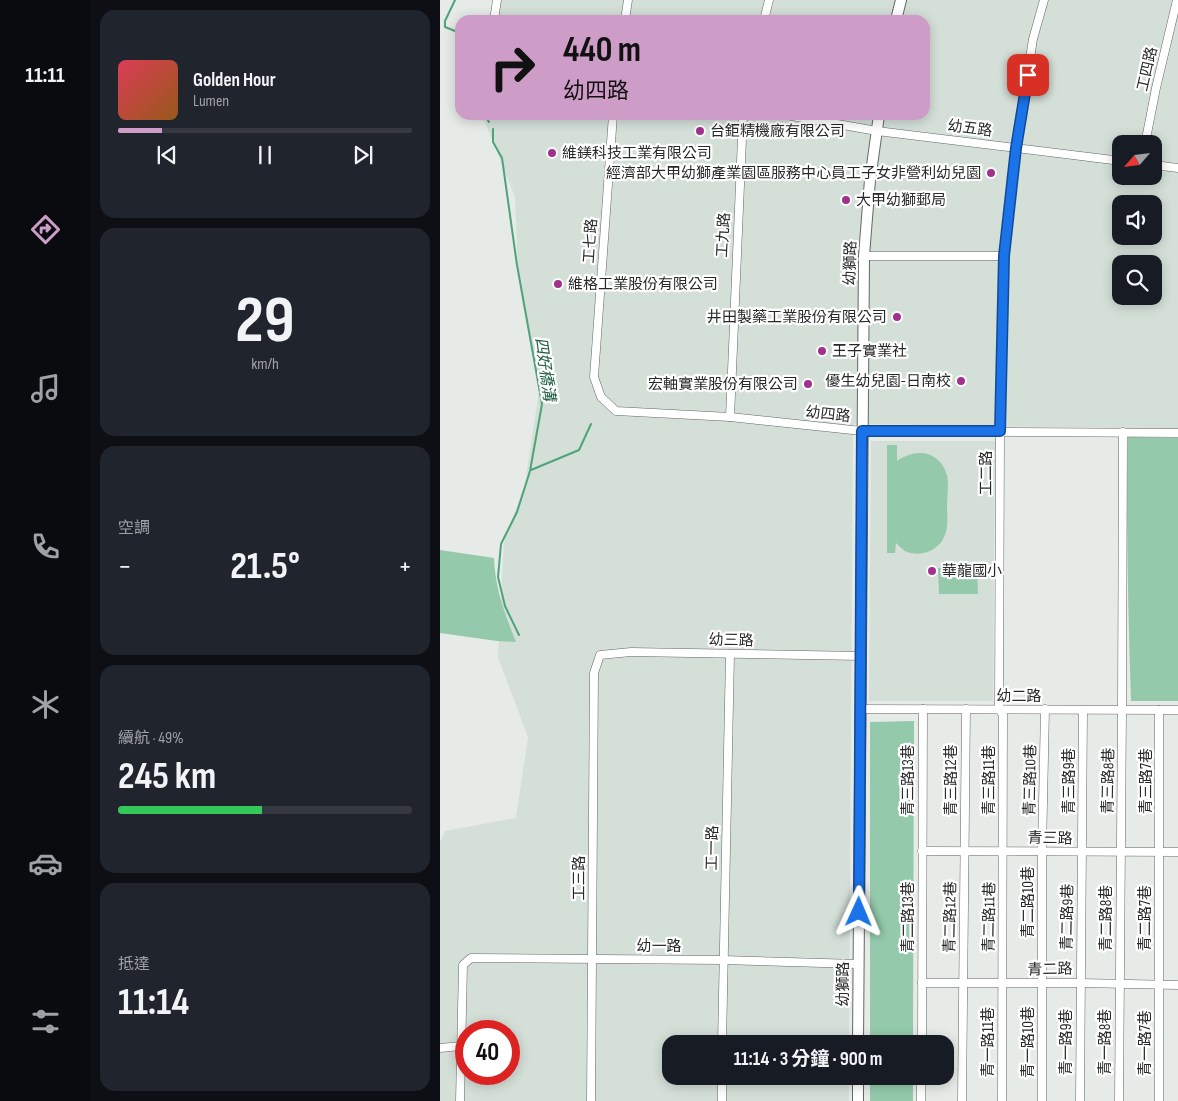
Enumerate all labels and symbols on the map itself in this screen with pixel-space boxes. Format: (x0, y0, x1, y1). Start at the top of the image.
street label: 工四路 (1133, 45, 1162, 93)
pin (1007, 54, 1049, 96)
street label: 幼五路 (946, 116, 993, 141)
place label: 台鉅精機廠有限公司 (710, 122, 845, 141)
marker: 台鉅精機廠有限公司 (694, 125, 706, 137)
north arrow (1112, 135, 1162, 185)
place label: 維鎂科技工業有限公司 (562, 144, 712, 163)
marker: 維鎂科技工業有限公司 (546, 147, 558, 159)
place label: 經濟部大甲幼獅產業園區服務中心員工子女非營利幼兒園 (606, 164, 981, 183)
marker: 經濟部大甲幼獅產業園區服務中心員工子女非營利幼兒園 (985, 167, 997, 179)
place label: 大甲幼獅郵局 (856, 191, 946, 210)
marker: 大甲幼獅郵局 (840, 194, 852, 206)
street label: 工九路 (713, 212, 734, 258)
street label: 工七路 (579, 218, 602, 264)
street label: 幼獅路 (840, 240, 861, 286)
place label: 維格工業股份有限公司 (568, 275, 718, 294)
marker: 維格工業股份有限公司 (552, 278, 564, 290)
place label: 井田製藥工業股份有限公司 (707, 308, 887, 327)
marker: 井田製藥工業股份有限公司 (891, 311, 903, 323)
water label: 四好橋溝 (531, 336, 559, 404)
place label: 王子實業社 (832, 342, 907, 361)
marker: 王子實業社 (816, 345, 828, 357)
place label: 優生幼兒園-日南校 (825, 372, 951, 391)
place label: 宏軸實業股份有限公司 (648, 375, 798, 394)
marker: 優生幼兒園-日南校 (955, 375, 967, 387)
marker: 宏軸實業股份有限公司 (802, 378, 814, 390)
street label: 幼四路 (805, 403, 851, 426)
street label: 工二路 (977, 450, 996, 496)
place label: 華龍國小 (942, 562, 1002, 581)
marker: 華龍國小 (926, 565, 938, 577)
street label: 幼三路 (708, 631, 754, 650)
street label: 幼二路 (996, 687, 1042, 706)
street label: 青三路13巷 (899, 744, 918, 816)
street label: 青三路12巷 (942, 744, 961, 816)
street label: 青三路10巷 (1020, 744, 1041, 816)
street label: 青三路11巷 (980, 745, 999, 815)
street label: 青三路9巷 (1060, 748, 1079, 814)
street label: 青三路8巷 (1098, 748, 1119, 814)
street label: 青三路7巷 (1137, 748, 1156, 814)
street label: 工一路 (703, 825, 722, 871)
street label: 青三路 (1027, 829, 1073, 848)
street label: 工三路 (570, 855, 589, 901)
street label: 青二路10巷 (1019, 866, 1038, 938)
street label: 青二路13巷 (899, 881, 918, 953)
street label: 青二路12巷 (940, 881, 961, 953)
street label: 青二路11巷 (979, 882, 1000, 952)
street label: 青二路9巷 (1057, 884, 1078, 950)
position arrow (832, 885, 884, 937)
street label: 青二路8巷 (1097, 885, 1116, 951)
street label: 青二路7巷 (1136, 885, 1155, 951)
street label: 幼一路 (636, 937, 682, 956)
street label: 青二路 (1027, 960, 1073, 979)
street label: 幼獅路 (834, 961, 853, 1007)
street label: 青一路10巷 (1019, 1006, 1038, 1078)
street label: 青一路11巷 (979, 1007, 998, 1077)
street label: 青一路9巷 (1057, 1009, 1076, 1075)
street label: 青一路8巷 (1096, 1009, 1115, 1075)
street label: 青一路7巷 (1136, 1010, 1155, 1076)
speed limit sign: 40 (455, 1020, 520, 1085)

